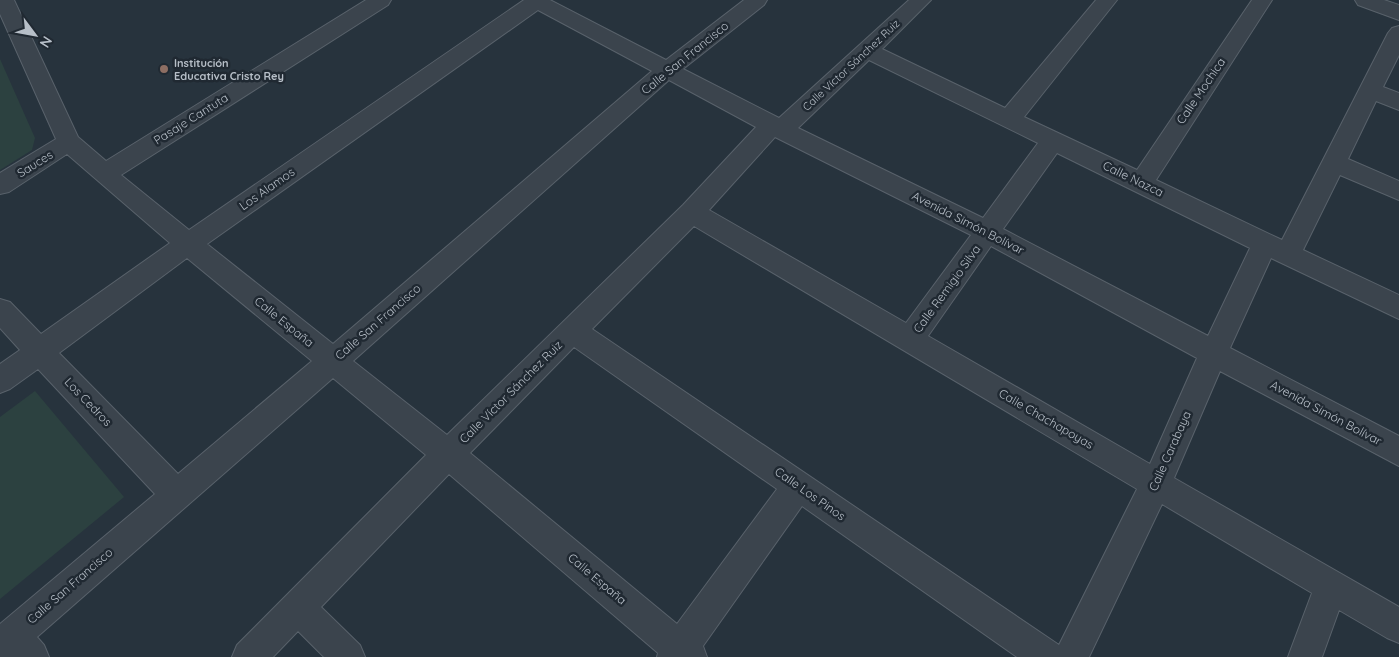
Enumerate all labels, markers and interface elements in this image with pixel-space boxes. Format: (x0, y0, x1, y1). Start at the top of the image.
north arrow (10, 10, 60, 60)
street label: Calle Víctor Sánchez Ruiz (800, 16, 902, 114)
street label: Calle San Francisco (638, 18, 731, 97)
text: N (36, 33, 56, 51)
street label: Calle Mochica (1173, 55, 1228, 127)
place label: Institución Educativa Cristo Rey (174, 56, 284, 83)
marker: Institución Educativa Cristo Rey (158, 63, 170, 75)
street label: Pasaje Cantuta (151, 90, 231, 147)
street label: Sauces (14, 147, 56, 180)
street label: Calle Nazca (1100, 157, 1166, 200)
street label: Los Alamos (236, 164, 298, 213)
street label: Avenida Simón Bolívar (910, 188, 1027, 258)
street label: Calle Remigio Silva (910, 242, 983, 336)
street label: Calle San Francisco (332, 281, 423, 363)
street label: Calle España (252, 293, 317, 350)
street label: Calle Víctor Sánchez Ruiz (456, 337, 565, 446)
street label: Los Cedros (62, 374, 115, 429)
street label: Avenida Simón Bolívar (1268, 377, 1385, 448)
street label: Calle Chachapoyas (996, 385, 1097, 452)
street label: Calle Carabaya (1145, 408, 1194, 493)
street label: Calle Los Pinos (772, 464, 849, 524)
street label: Calle San Francisco (24, 545, 115, 627)
street label: Calle España (565, 550, 630, 607)

